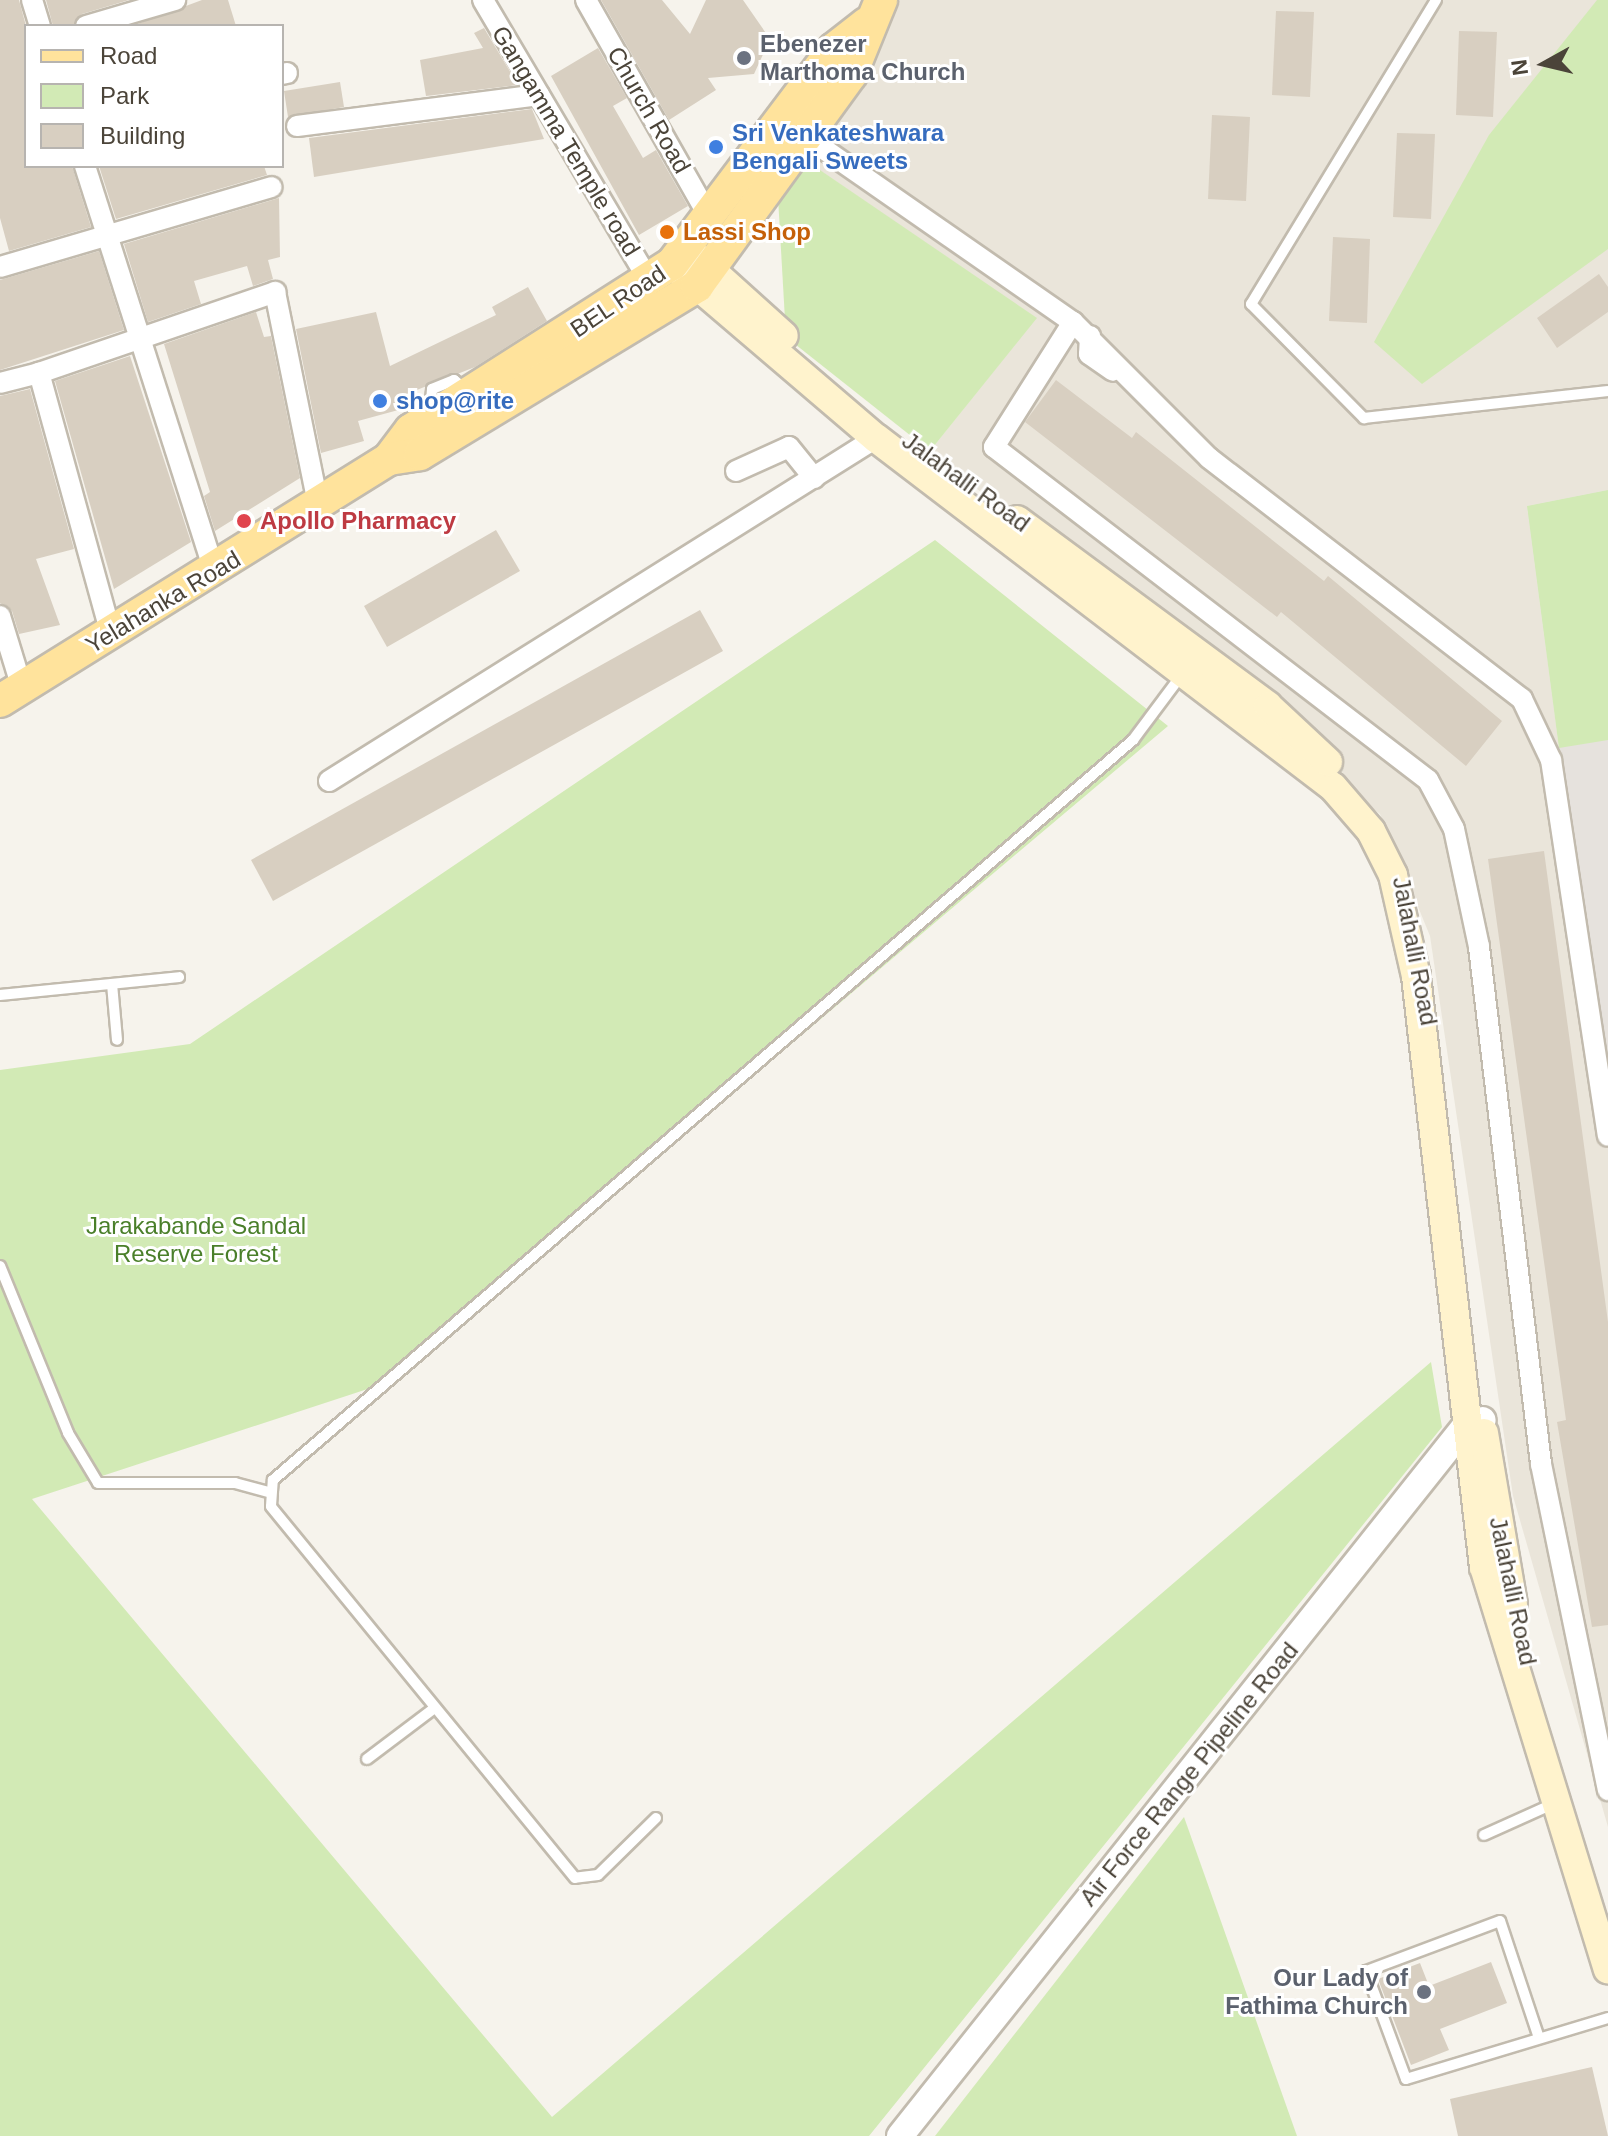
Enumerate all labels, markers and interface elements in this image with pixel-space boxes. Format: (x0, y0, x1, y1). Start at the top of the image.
street label: Gangamma Temple road (486, 20, 646, 262)
legend (24, 24, 284, 168)
north arrow (1504, 24, 1584, 104)
place label: Ebenezer Marthoma Church (760, 30, 965, 86)
text: Road (100, 42, 157, 69)
street label: Church Road (601, 42, 697, 178)
marker: Ebenezer Marthoma Church (735, 49, 753, 67)
text: N (1506, 58, 1533, 77)
text: Park (100, 82, 149, 109)
place label: Sri Venkateshwara Bengali Sweets (732, 119, 944, 175)
text: Building (100, 122, 185, 149)
marker: Sri Venkateshwara Bengali Sweets (707, 138, 725, 156)
place label: Lassi Shop (683, 218, 811, 246)
marker: Lassi Shop (658, 223, 676, 241)
street label: BEL Road (565, 258, 671, 344)
place label: shop@rite (396, 387, 514, 415)
marker: shop@rite (371, 392, 389, 410)
street label: Jalahalli Road (897, 426, 1035, 538)
place label: Apollo Pharmacy (260, 507, 456, 535)
marker: Apollo Pharmacy (235, 512, 253, 530)
street label: Yelahanka Road (80, 545, 246, 659)
street label: Jalahalli Road (1386, 874, 1444, 1028)
park label: Jarakabande Sandal Reserve Forest (86, 1212, 306, 1268)
street label: Jalahalli Road (1483, 1514, 1543, 1668)
street label: Air Force Range Pipeline Road (1074, 1636, 1304, 1912)
place label: Our Lady of Fathima Church (1225, 1964, 1408, 2020)
marker: Our Lady of Fathima Church (1415, 1983, 1433, 2001)

